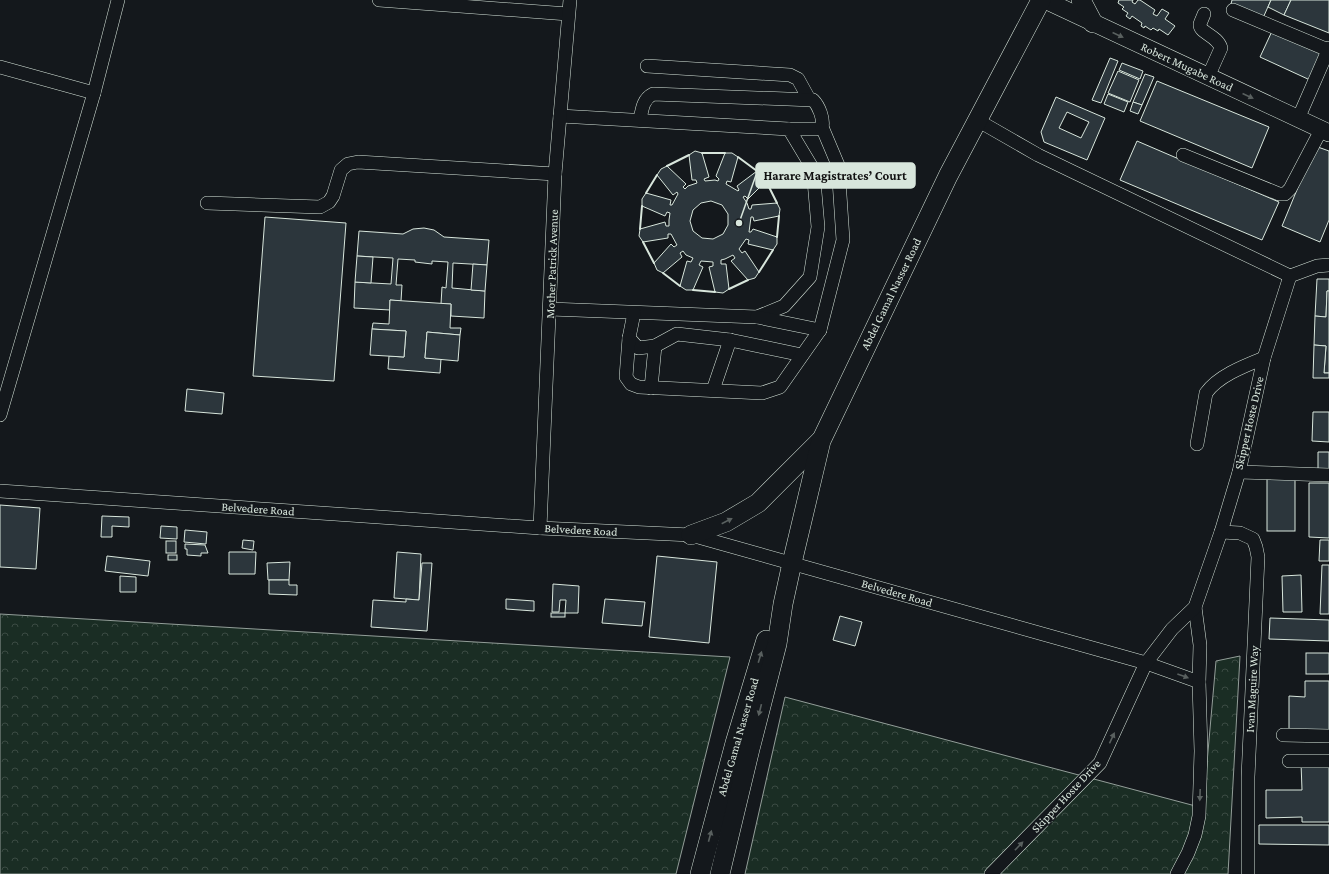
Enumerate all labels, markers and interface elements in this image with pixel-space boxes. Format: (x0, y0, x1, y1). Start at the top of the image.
one-way arrow (1112, 32, 1123, 38)
street label: Robert Mugabe Road (1139, 40, 1236, 95)
one-way arrow (1243, 93, 1254, 99)
callout: Harare Magistrates’ Court (756, 163, 915, 188)
text: Harare Magistrates’ Court (763, 168, 907, 183)
street label: Mother Patrick Avenue (543, 209, 561, 319)
street label: Abdel Gamal Nasser Road (858, 235, 924, 352)
street label: Skipper Hoste Drive (1232, 375, 1266, 471)
street label: Belvedere Road (221, 499, 296, 519)
one-way arrow (721, 518, 733, 524)
street label: Belvedere Road (544, 521, 619, 539)
street label: Belvedere Road (860, 576, 935, 610)
street label: Ivan Maguire Way (1243, 645, 1261, 733)
one-way arrow (757, 651, 763, 663)
one-way arrow (1177, 673, 1189, 679)
street label: Abdel Gamal Nasser Road (714, 675, 762, 798)
one-way arrow (757, 704, 763, 716)
one-way arrow (1109, 732, 1115, 744)
street label: Skipper Hoste Drive (1029, 757, 1103, 835)
one-way arrow (1196, 789, 1203, 801)
one-way arrow (708, 830, 714, 843)
one-way arrow (1014, 841, 1023, 851)

